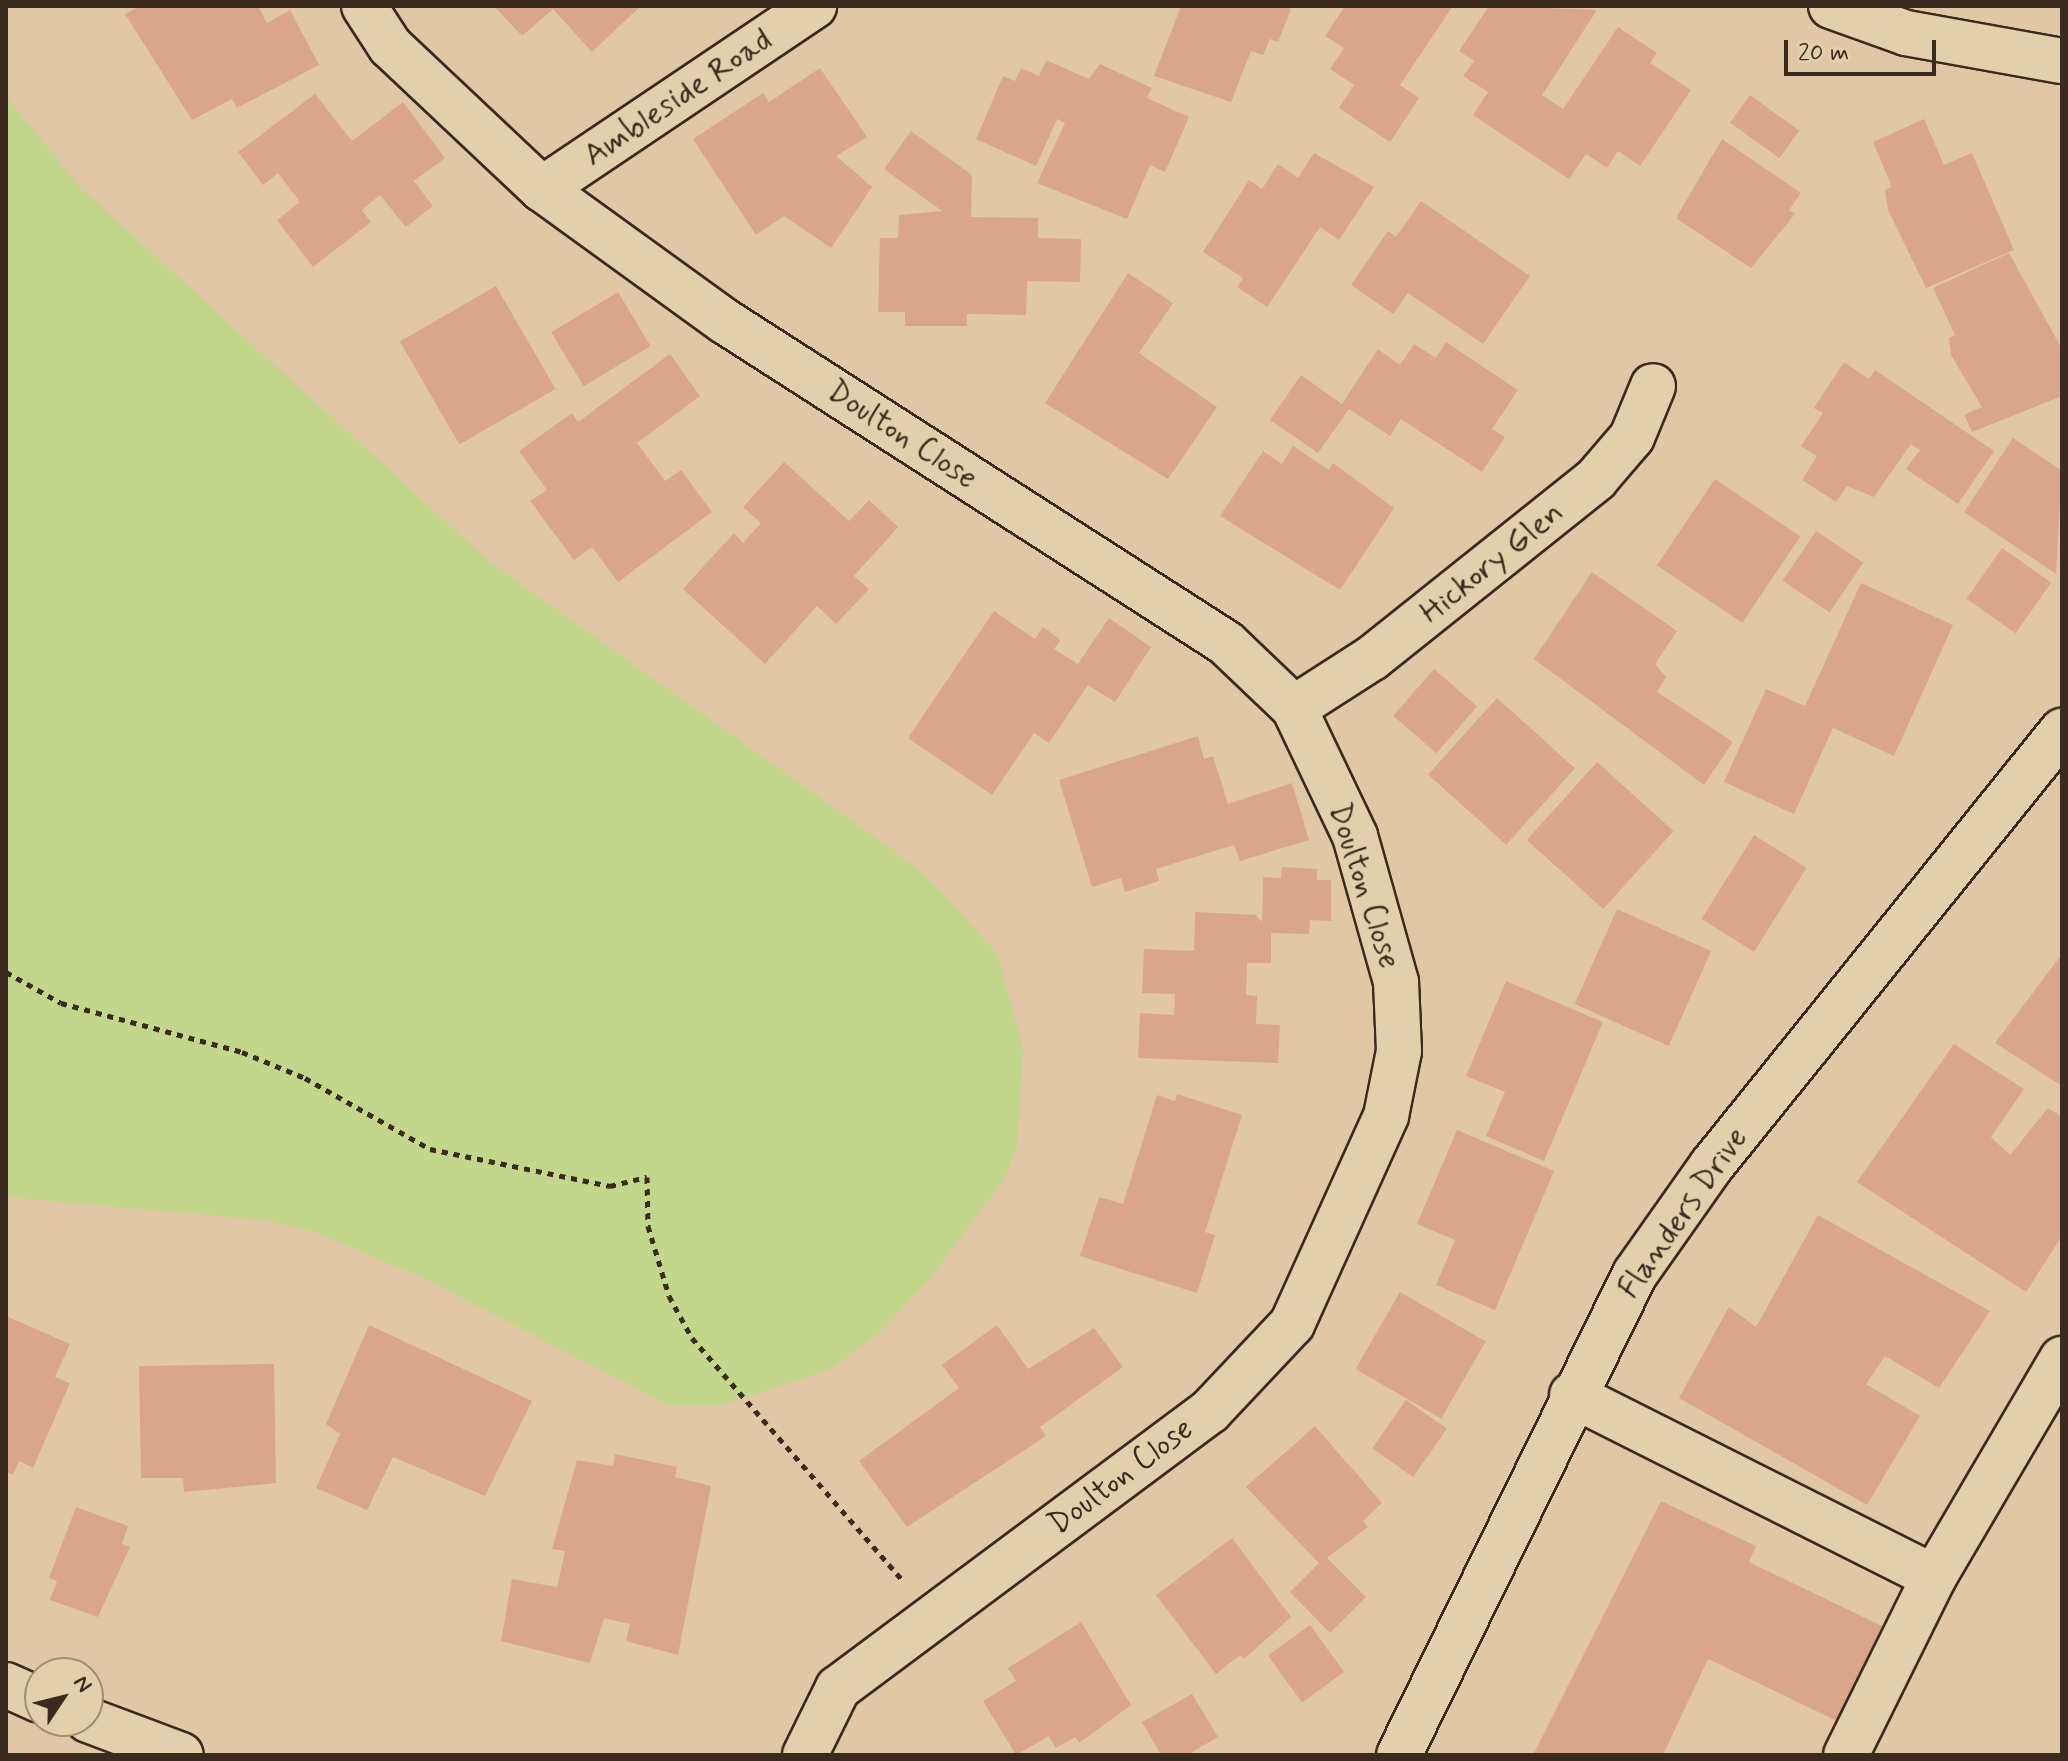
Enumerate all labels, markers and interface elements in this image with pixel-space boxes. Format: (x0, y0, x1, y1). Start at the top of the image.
street label: Ambleside Road (579, 22, 777, 174)
scale bar (1788, 24, 1940, 74)
text: 20 m (1798, 38, 1849, 69)
street label: Doulton Close (818, 371, 986, 499)
street label: Hickory Glen (1410, 492, 1574, 634)
street label: Doulton Close (1318, 796, 1410, 976)
street label: Flanders Drive (1610, 1120, 1756, 1306)
street label: Doulton Close (1039, 1409, 1203, 1545)
north arrow (24, 1657, 104, 1737)
text: N (66, 1670, 98, 1698)

